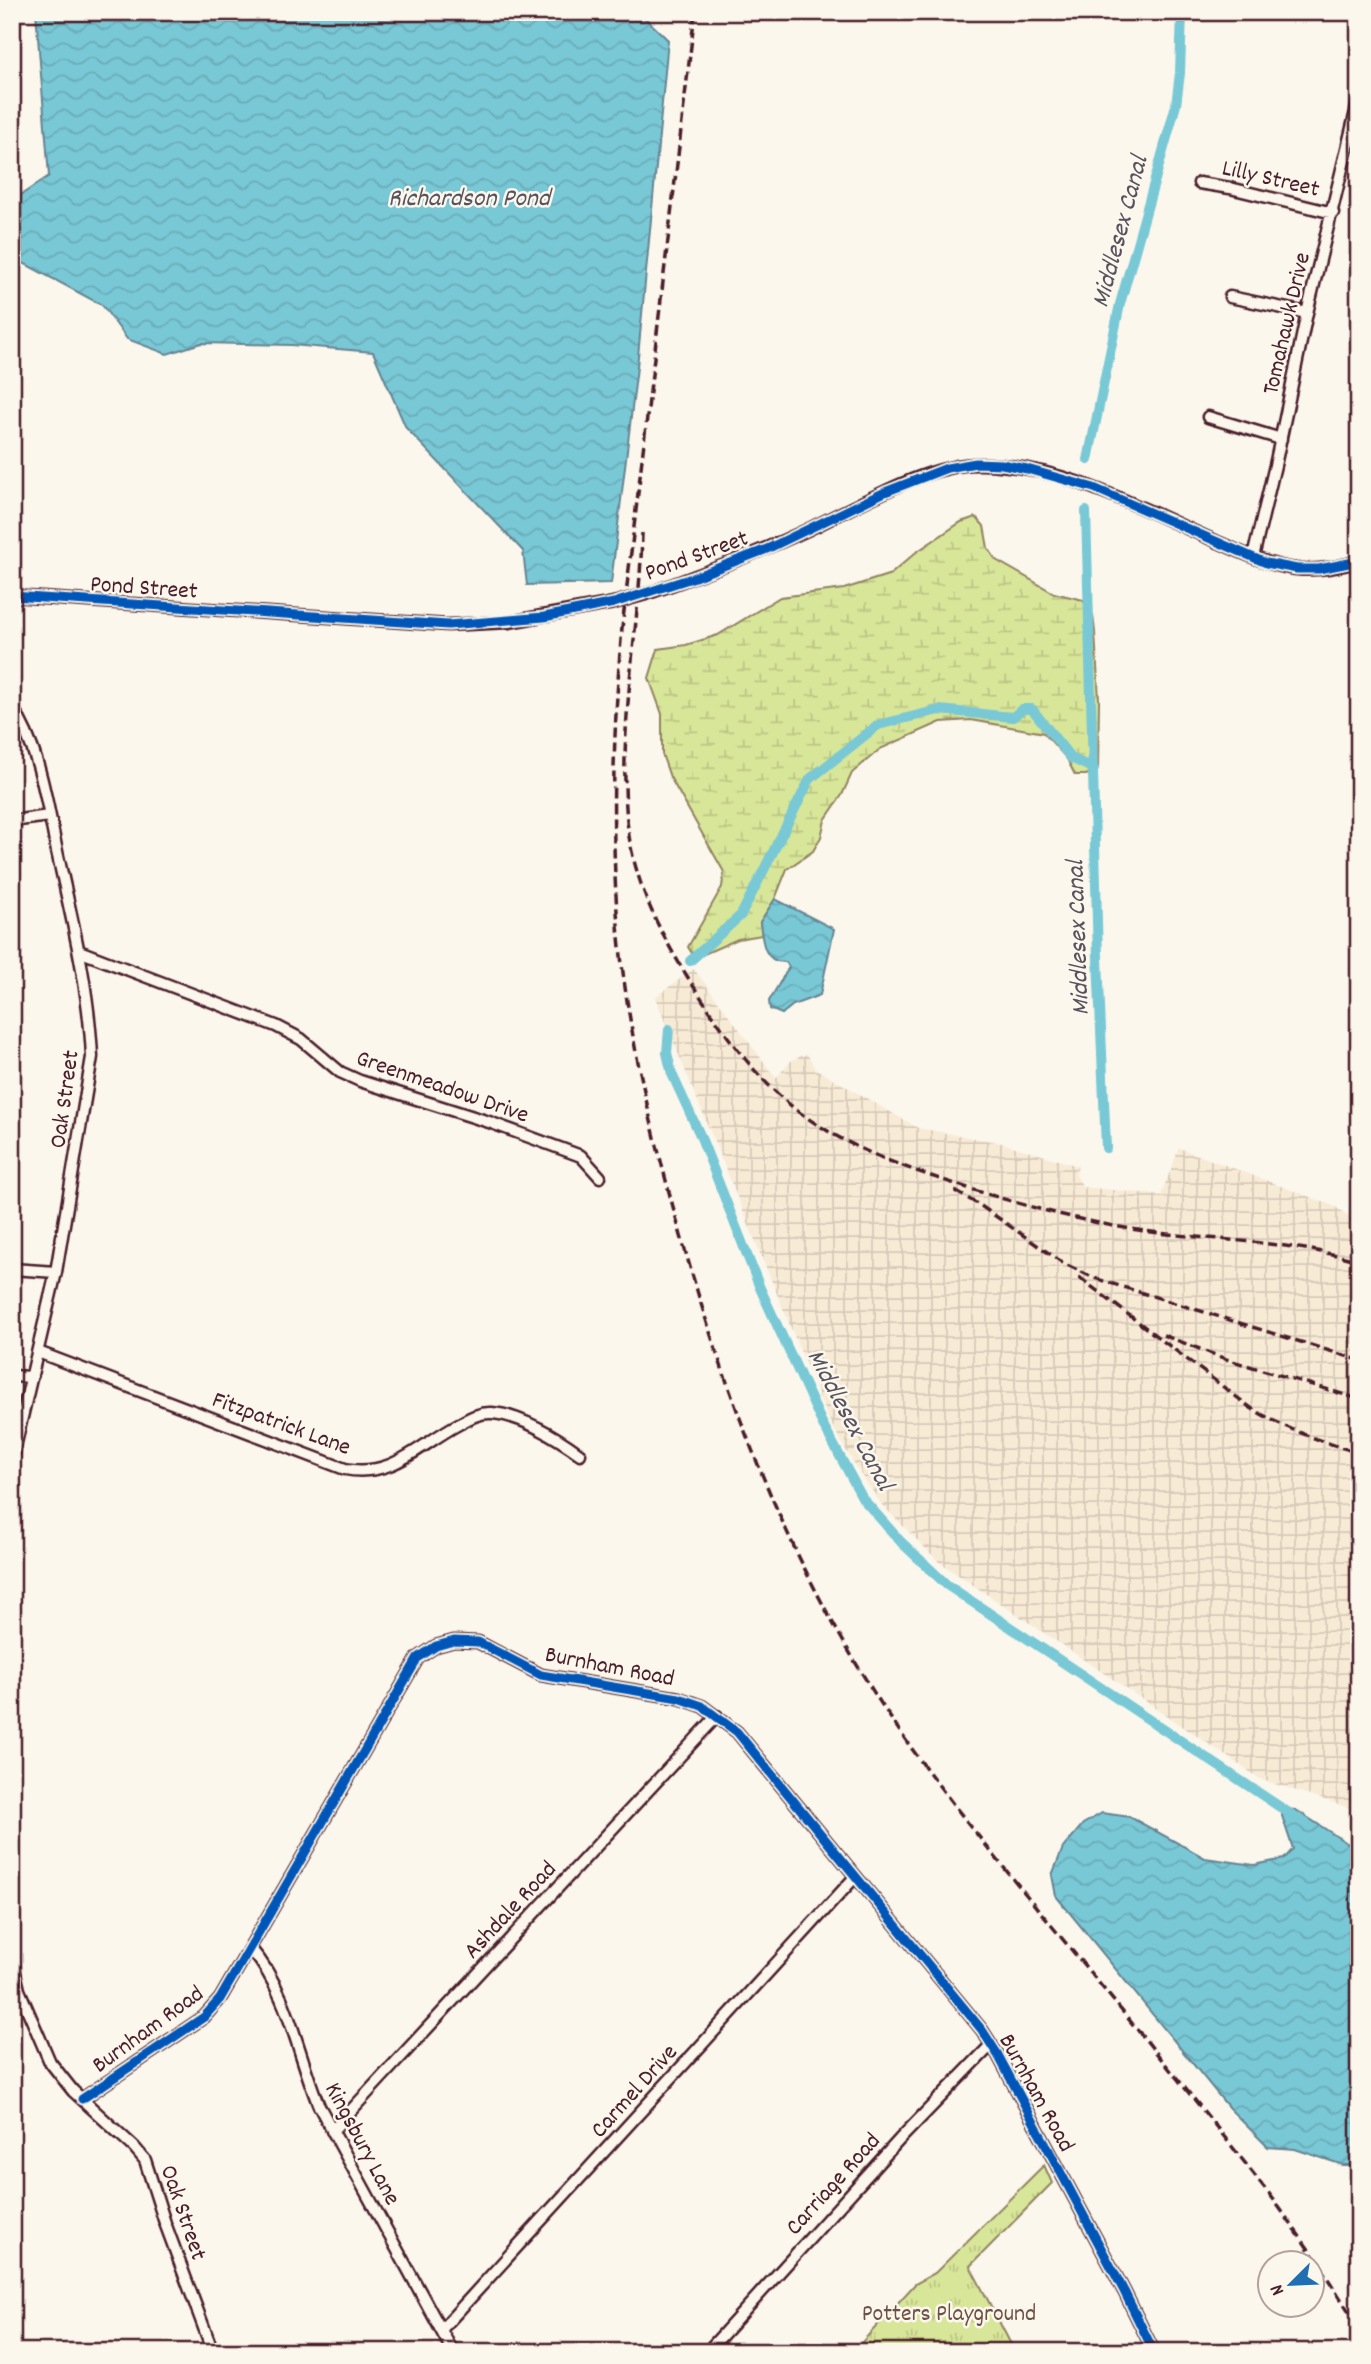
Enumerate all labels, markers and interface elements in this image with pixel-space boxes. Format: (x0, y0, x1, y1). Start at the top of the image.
water label: Middlesex Canal (1083, 150, 1160, 312)
street label: Lilly Street (1218, 152, 1323, 208)
water label: Richardson Pond (388, 181, 553, 218)
street label: Tomahawk Drive (1255, 249, 1321, 398)
street label: Pond Street (641, 522, 754, 591)
street label: Pond Street (89, 568, 199, 610)
water label: Middlesex Canal (1058, 858, 1101, 1016)
street label: Greenmeadow Drive (351, 1042, 533, 1133)
street label: Oak Street (42, 1048, 90, 1151)
water label: Middlesex Canal (796, 1343, 903, 1500)
street label: Fitzpatrick Lane (207, 1384, 355, 1466)
street label: Burnham Road (542, 1639, 677, 1697)
street label: Ashdale Road (457, 1854, 566, 1968)
street label: Burnham Road (86, 1978, 212, 2083)
street label: Burnham Road (989, 2028, 1082, 2159)
street label: Carmel Drive (584, 2037, 687, 2147)
street label: Kingsbury Lane (315, 2077, 408, 2212)
street label: Carriage Road (779, 2126, 890, 2244)
street label: Oak Street (150, 2161, 214, 2265)
north arrow (1256, 2248, 1326, 2318)
text: N (1264, 2280, 1293, 2299)
park label: Potters Playground (862, 2298, 1036, 2332)

